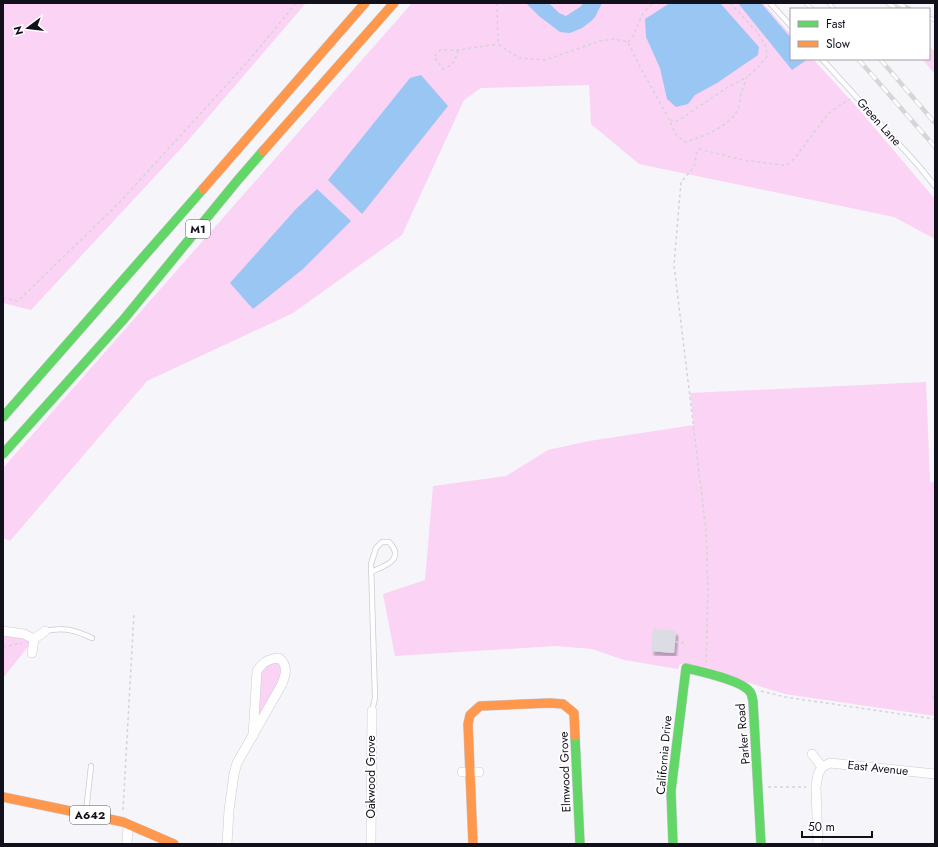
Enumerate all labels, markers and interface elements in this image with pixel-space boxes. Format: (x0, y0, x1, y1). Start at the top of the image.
north arrow (8, 8, 48, 48)
legend (790, 8, 930, 60)
text: Fast (826, 15, 845, 33)
text: N (9, 24, 27, 37)
text: Slow (826, 35, 851, 53)
street label: Green Lane (853, 94, 905, 150)
road number: M1 (186, 220, 210, 238)
street label: Parker Road (731, 703, 755, 765)
street label: California Drive (652, 715, 676, 795)
street label: Elmwood Grove (555, 731, 575, 813)
street label: Oakwood Grove (362, 735, 380, 819)
street label: East Avenue (847, 756, 909, 780)
road number: A642 (70, 806, 110, 824)
scale bar (802, 813, 872, 839)
text: 50 m (808, 818, 835, 836)

